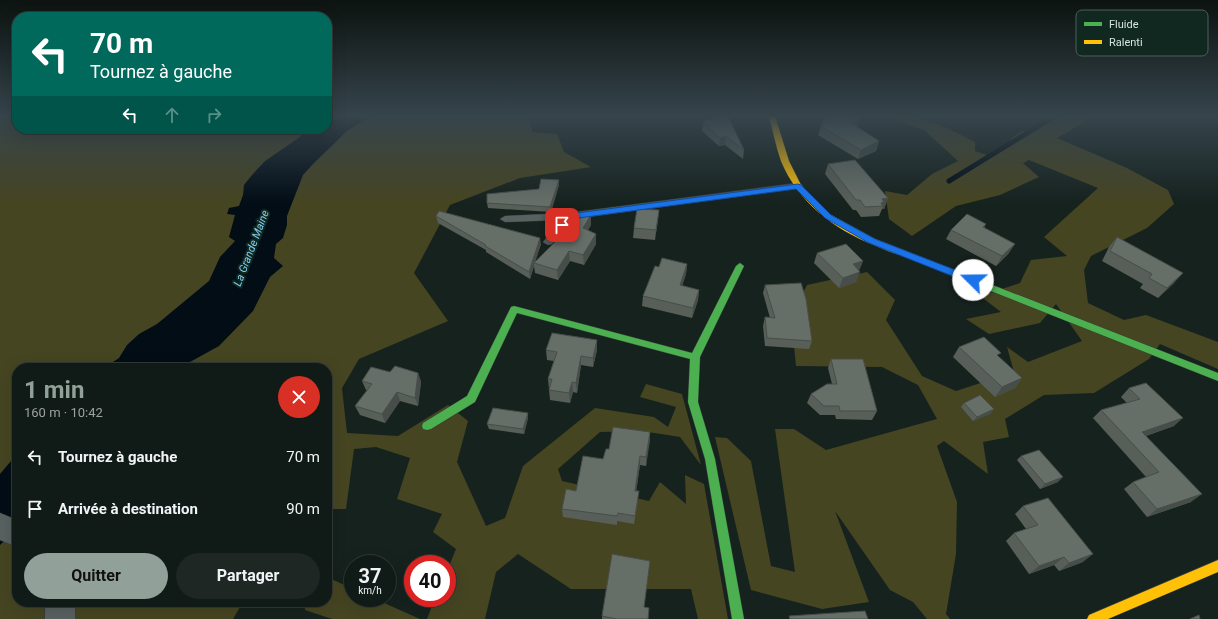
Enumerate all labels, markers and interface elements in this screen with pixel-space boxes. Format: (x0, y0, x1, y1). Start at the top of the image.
legend (1076, 10, 1208, 56)
text: Fluide (1109, 18, 1139, 31)
text: 70 m (90, 27, 153, 60)
icon: left (24, 28, 76, 80)
text: Ralenti (1109, 36, 1143, 49)
text: Tournez à gauche (90, 61, 232, 82)
icon: left (119, 104, 141, 126)
icon: ahead (161, 104, 183, 126)
icon: right (203, 104, 225, 126)
water label: La Grande Maine (231, 208, 272, 288)
pin (545, 208, 579, 242)
icon: arrive (551, 214, 573, 236)
position arrow (952, 259, 994, 301)
text: 1 min (24, 376, 84, 404)
button: close (278, 376, 320, 418)
text: 160 m · 10:42 (24, 405, 103, 420)
icon: left (24, 446, 46, 468)
text: Tournez à gauche (58, 448, 177, 466)
text: 70 m (286, 448, 320, 466)
icon: arrive (24, 498, 46, 520)
text: Arrivée à destination (58, 500, 198, 518)
text: 90 m (286, 500, 320, 518)
button: Quitter (24, 553, 168, 599)
button: Partager (176, 553, 320, 599)
speed limit sign: 40 (404, 555, 456, 607)
text: 37 (359, 564, 381, 588)
text: km/h (358, 585, 382, 596)

